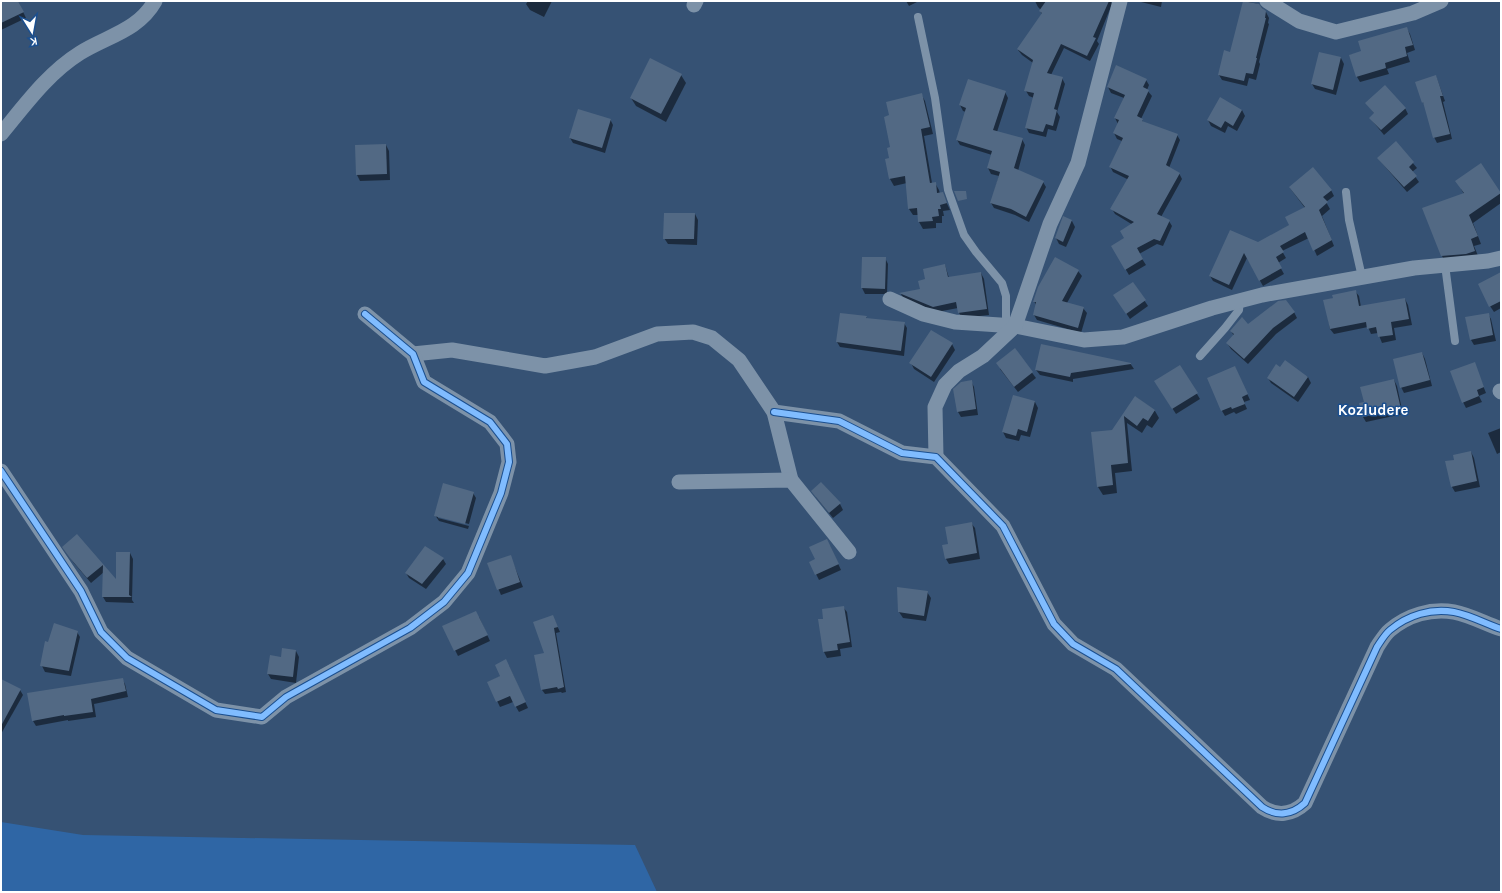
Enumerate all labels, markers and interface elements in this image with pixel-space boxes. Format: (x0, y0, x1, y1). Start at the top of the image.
north arrow (12, 12, 52, 52)
text: K (28, 34, 39, 49)
district label: Kozludere (1338, 401, 1408, 419)

